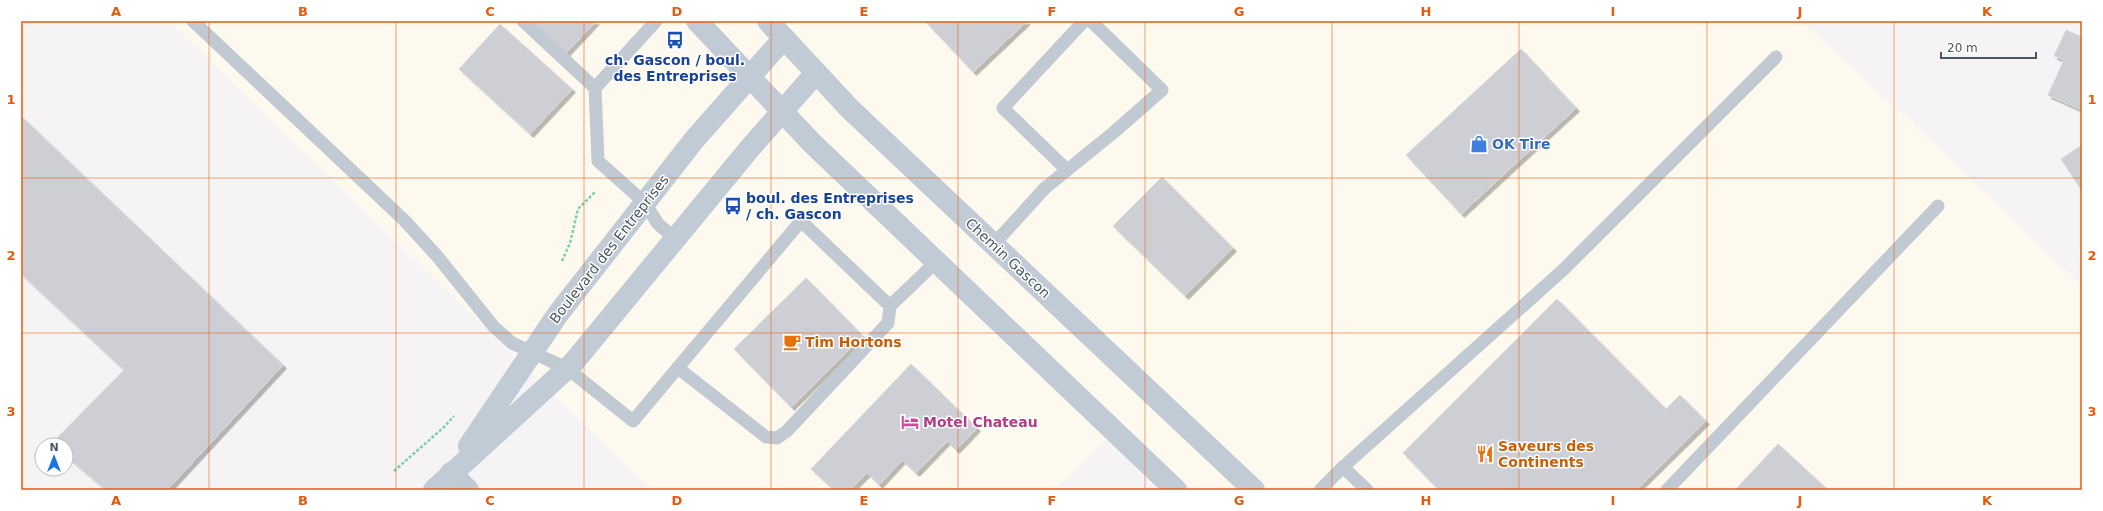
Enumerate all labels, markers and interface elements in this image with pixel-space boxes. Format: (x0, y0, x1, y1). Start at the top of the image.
text: A (111, 4, 121, 19)
text: B (298, 4, 308, 19)
text: C (485, 4, 495, 19)
text: D (672, 4, 683, 19)
text: E (860, 4, 868, 19)
text: F (1048, 4, 1056, 19)
text: G (1234, 4, 1244, 19)
text: H (1421, 4, 1431, 19)
text: I (1611, 4, 1615, 19)
text: J (1797, 4, 1802, 19)
text: K (1982, 4, 1993, 19)
bus stop icon: ch. Gascon / boul. des Entreprises (665, 30, 685, 50)
scale bar (1941, 34, 2036, 60)
text: 20 m (1947, 41, 1978, 55)
place label: ch. Gascon / boul. des Entreprises (605, 52, 745, 84)
text: 1 (6, 92, 16, 107)
text: 1 (2087, 92, 2097, 107)
shop icon: OK Tire (1469, 134, 1489, 154)
place label: OK Tire (1492, 136, 1550, 152)
street label: Boulevard des Entreprises (546, 172, 672, 326)
place label: boul. des Entreprises / ch. Gascon (746, 190, 914, 222)
bus stop icon: boul. des Entreprises / ch. Gascon (723, 196, 743, 216)
street label: Chemin Gascon (962, 215, 1054, 301)
text: 2 (6, 248, 16, 263)
text: 2 (2087, 248, 2097, 263)
cafe icon: Tim Hortons (782, 332, 802, 352)
place label: Tim Hortons (805, 334, 902, 350)
text: 3 (6, 404, 16, 419)
text: 3 (2087, 404, 2097, 419)
hotel icon: Motel Chateau (900, 412, 920, 432)
place label: Motel Chateau (923, 414, 1038, 430)
north arrow (34, 437, 74, 477)
place label: Saveurs des Continents (1498, 438, 1594, 470)
text: N (49, 441, 59, 454)
restaurant icon: Saveurs des Continents (1475, 444, 1495, 464)
text: A (111, 493, 121, 508)
text: B (298, 493, 308, 508)
text: C (485, 493, 495, 508)
text: D (672, 493, 683, 508)
text: E (860, 493, 868, 508)
text: F (1048, 493, 1056, 508)
text: G (1234, 493, 1244, 508)
text: H (1421, 493, 1431, 508)
text: I (1611, 493, 1615, 508)
text: J (1797, 493, 1802, 508)
text: K (1982, 493, 1993, 508)

